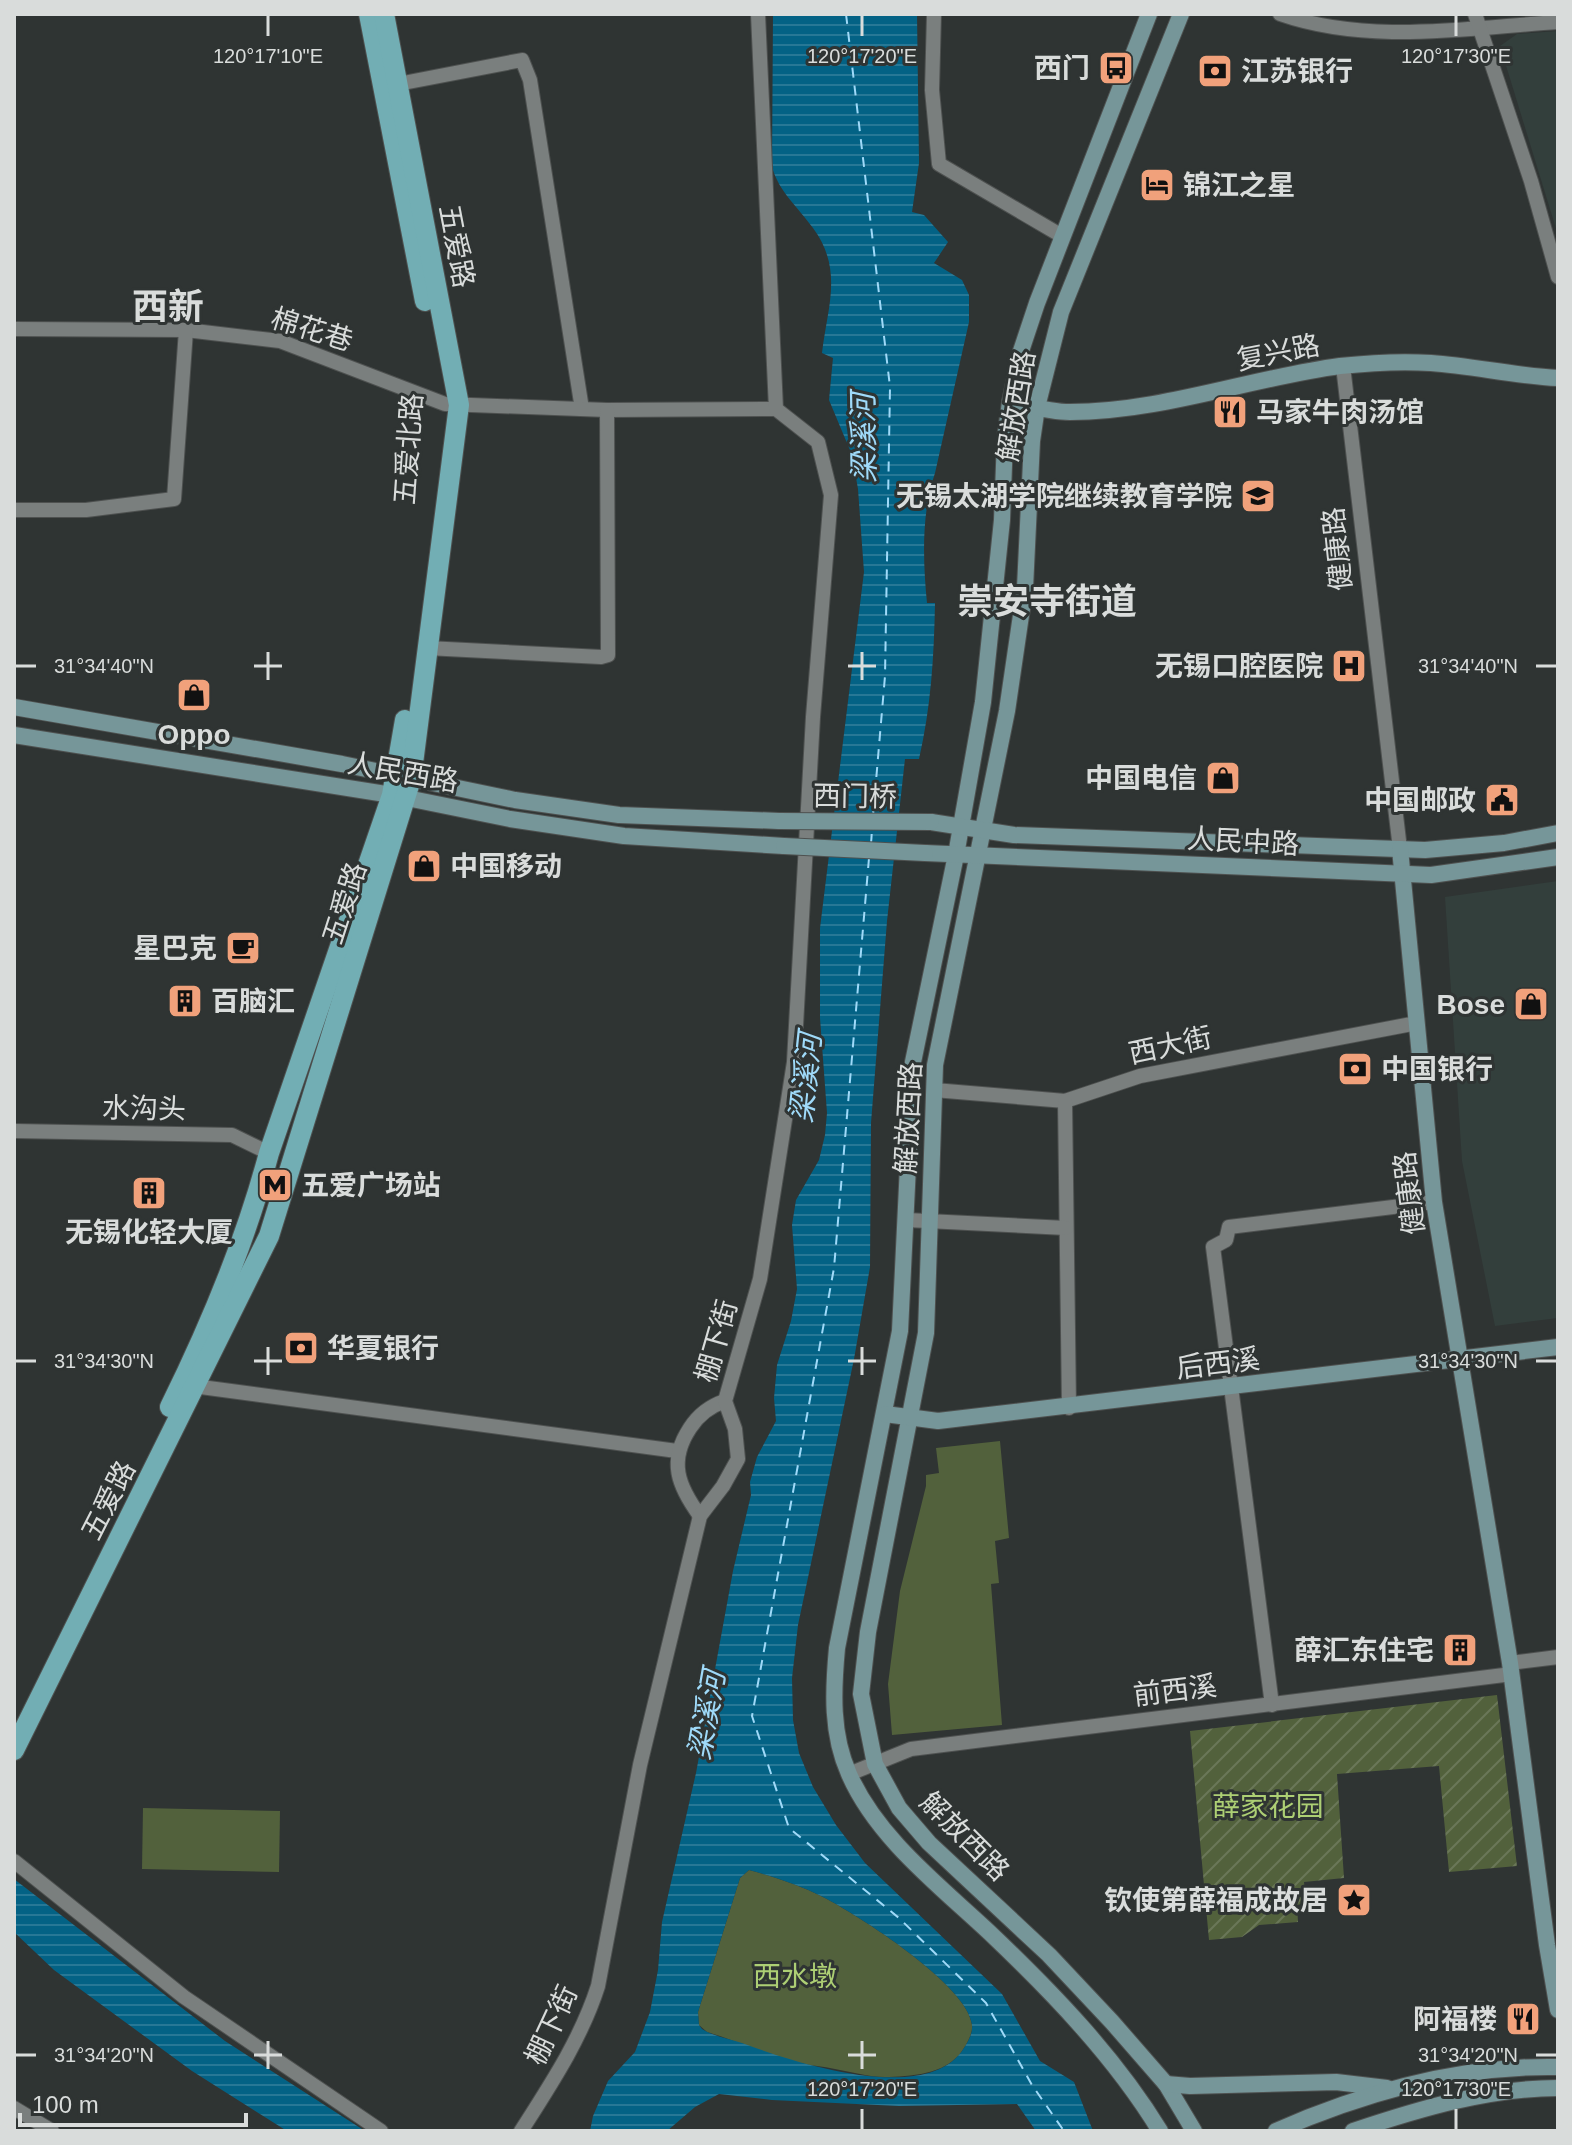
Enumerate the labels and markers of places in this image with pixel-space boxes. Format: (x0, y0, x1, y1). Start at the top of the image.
bus stop icon: 西门 (1097, 49, 1135, 87)
bank icon: 江苏银行 (1196, 52, 1234, 90)
place label: 西门 (1034, 53, 1090, 84)
place label: 江苏银行 (1241, 56, 1353, 87)
hotel icon: 锦江之星 (1138, 166, 1176, 204)
place label: 锦江之星 (1183, 170, 1295, 201)
restaurant icon: 马家牛肉汤馆 (1211, 393, 1249, 431)
place label: 马家牛肉汤馆 (1256, 397, 1424, 428)
school or university icon: 无锡太湖学院继续教育学院 (1239, 477, 1277, 515)
place label: 无锡太湖学院继续教育学院 (896, 481, 1232, 512)
hospital icon: 无锡口腔医院 (1330, 647, 1368, 685)
place label: 无锡口腔医院 (1155, 651, 1323, 682)
shop icon: Oppo (175, 676, 213, 714)
place label: Oppo (157, 719, 231, 750)
shop icon: 中国电信 (1204, 759, 1242, 797)
place label: 中国电信 (1085, 763, 1197, 794)
public building icon: 中国邮政 (1483, 781, 1521, 819)
place label: 中国邮政 (1364, 785, 1476, 816)
shop icon: 中国移动 (405, 847, 443, 885)
place label: 中国移动 (450, 851, 562, 882)
cafe icon: 星巴克 (224, 929, 262, 967)
place label: 星巴克 (133, 933, 217, 964)
building icon: 百脑汇 (166, 982, 204, 1020)
shop icon: Bose (1512, 985, 1550, 1023)
place label: 百脑汇 (211, 986, 295, 1017)
place label: Bose (1437, 989, 1505, 1020)
bank icon: 中国银行 (1336, 1050, 1374, 1088)
place label: 中国银行 (1381, 1054, 1493, 1085)
metro station icon: 五爱广场站 (256, 1166, 294, 1204)
place label: 五爱广场站 (301, 1170, 441, 1201)
building icon: 无锡化轻大厦 (130, 1174, 168, 1212)
place label: 无锡化轻大厦 (65, 1217, 233, 1248)
bank icon: 华夏银行 (282, 1329, 320, 1367)
place label: 华夏银行 (327, 1333, 439, 1364)
building icon: 薛汇东住宅 (1441, 1631, 1479, 1669)
place label: 薛汇东住宅 (1294, 1635, 1434, 1666)
place icon: 钦使第薛福成故居 (1335, 1881, 1373, 1919)
place label: 钦使第薛福成故居 (1104, 1885, 1328, 1916)
restaurant icon: 阿福楼 (1504, 2000, 1542, 2038)
place label: 阿福楼 (1413, 2004, 1497, 2035)

